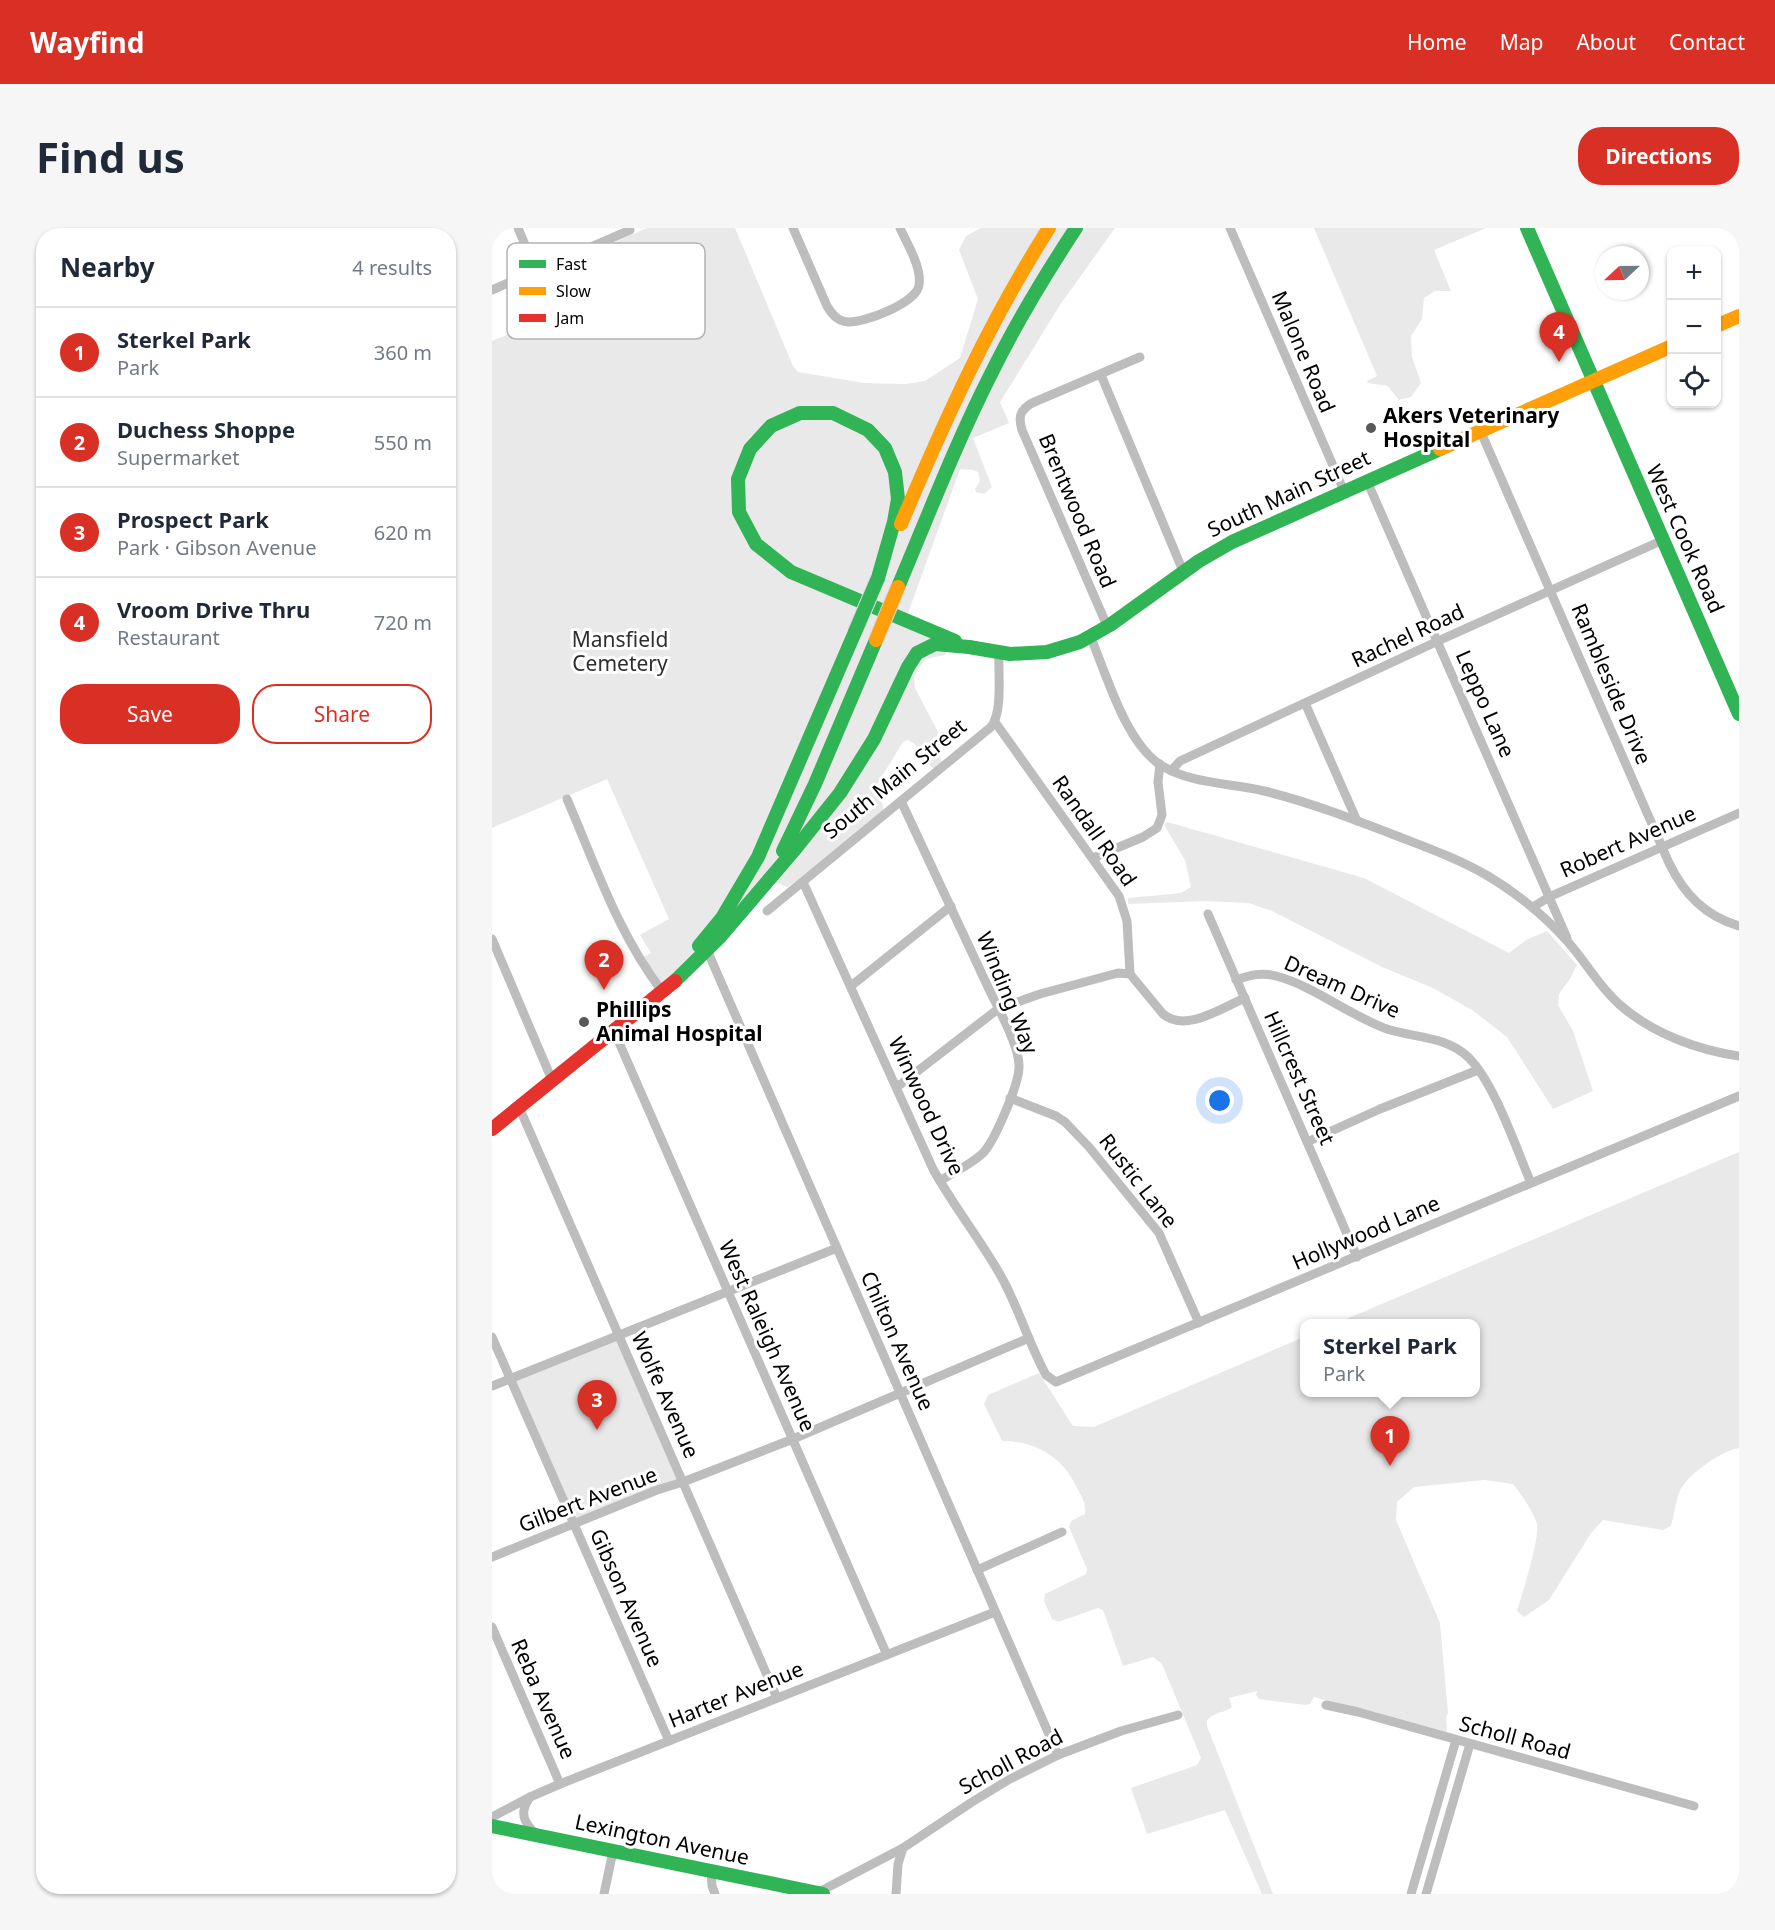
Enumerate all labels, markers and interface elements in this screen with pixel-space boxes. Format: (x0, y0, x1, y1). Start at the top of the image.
text: Wayfind (30, 23, 144, 61)
text: Home (1407, 28, 1467, 56)
text: Map (1500, 28, 1543, 56)
text: About (1576, 28, 1636, 56)
text: Contact (1669, 28, 1745, 56)
button: Directions (1578, 127, 1739, 185)
text: Find us (36, 128, 185, 185)
legend (507, 243, 705, 339)
north arrow (1595, 246, 1649, 300)
map controls (1667, 246, 1721, 408)
button: + (1667, 246, 1721, 300)
text: Nearby (60, 249, 155, 285)
text: Fast (556, 253, 587, 275)
text: 4 results (352, 254, 432, 281)
text: Slow (556, 280, 591, 302)
street label: Malone Road (1266, 286, 1342, 417)
button: − (1667, 300, 1721, 354)
text: Jam (554, 307, 584, 329)
pin: 4 (1540, 312, 1578, 362)
text: Sterkel Park (117, 324, 251, 354)
text: 1 (74, 339, 85, 366)
text: 360 m (374, 339, 432, 366)
text: Park (117, 354, 159, 381)
button: locate (1667, 354, 1721, 408)
place label: Akers Veterinary Hospital (1383, 401, 1559, 453)
text: Duchess Shoppe (117, 414, 295, 444)
marker: Akers Veterinary Hospital (1364, 421, 1378, 435)
text: 2 (74, 429, 85, 456)
text: 550 m (374, 429, 432, 456)
street label: Brentwood Road (1033, 429, 1123, 592)
street label: South Main Street (1203, 443, 1375, 543)
text: Supermarket (117, 444, 240, 471)
street label: West Cook Road (1641, 460, 1731, 617)
text: Prospect Park (117, 504, 269, 534)
text: 3 (74, 519, 85, 546)
text: 620 m (374, 519, 432, 546)
text: Park · Gibson Avenue (117, 534, 317, 561)
text: Vroom Drive Thru (117, 594, 310, 624)
street label: Rachel Road (1347, 597, 1468, 673)
street label: Rambleside Drive (1565, 599, 1658, 768)
text: 4 (74, 609, 85, 636)
text: 720 m (374, 609, 432, 636)
text: Restaurant (117, 624, 220, 651)
park label: Mansfield Cemetery (572, 625, 668, 677)
street label: Leppo Lane (1450, 646, 1522, 762)
button: Save (60, 684, 240, 744)
button: Share (252, 684, 432, 744)
street label: South Main Street (817, 712, 972, 845)
street label: Randall Road (1046, 769, 1143, 891)
street label: Robert Avenue (1555, 799, 1700, 884)
street label: Winding Way (971, 927, 1045, 1058)
pin: 2 (584, 940, 624, 990)
street label: Dream Drive (1280, 948, 1405, 1024)
place label: Phillips Animal Hospital (596, 995, 762, 1047)
street label: Hillcrest Street (1258, 1006, 1342, 1149)
marker: Phillips Animal Hospital (577, 1015, 591, 1029)
street label: Winwood Drive (882, 1032, 971, 1180)
your location (1205, 1086, 1234, 1115)
street label: Rustic Lane (1093, 1128, 1184, 1233)
street label: Hollywood Lane (1288, 1188, 1444, 1276)
street label: West Raleigh Avenue (713, 1235, 823, 1436)
street label: Chilton Avenue (855, 1267, 941, 1415)
popup (1300, 1319, 1480, 1397)
street label: Wolfe Avenue (626, 1327, 706, 1462)
text: Sterkel Park (1323, 1330, 1457, 1360)
text: Park (1323, 1360, 1365, 1387)
pin: 3 (578, 1380, 616, 1430)
pin: 1 (1370, 1416, 1410, 1466)
street label: Gilbert Avenue (514, 1460, 661, 1538)
street label: Gibson Avenue (584, 1524, 670, 1671)
street label: Reba Avenue (505, 1634, 583, 1763)
street label: Harter Avenue (664, 1654, 807, 1734)
street label: Scholl Road (1457, 1709, 1574, 1765)
street label: Scholl Road (954, 1722, 1067, 1800)
street label: Lexington Avenue (573, 1807, 752, 1871)

